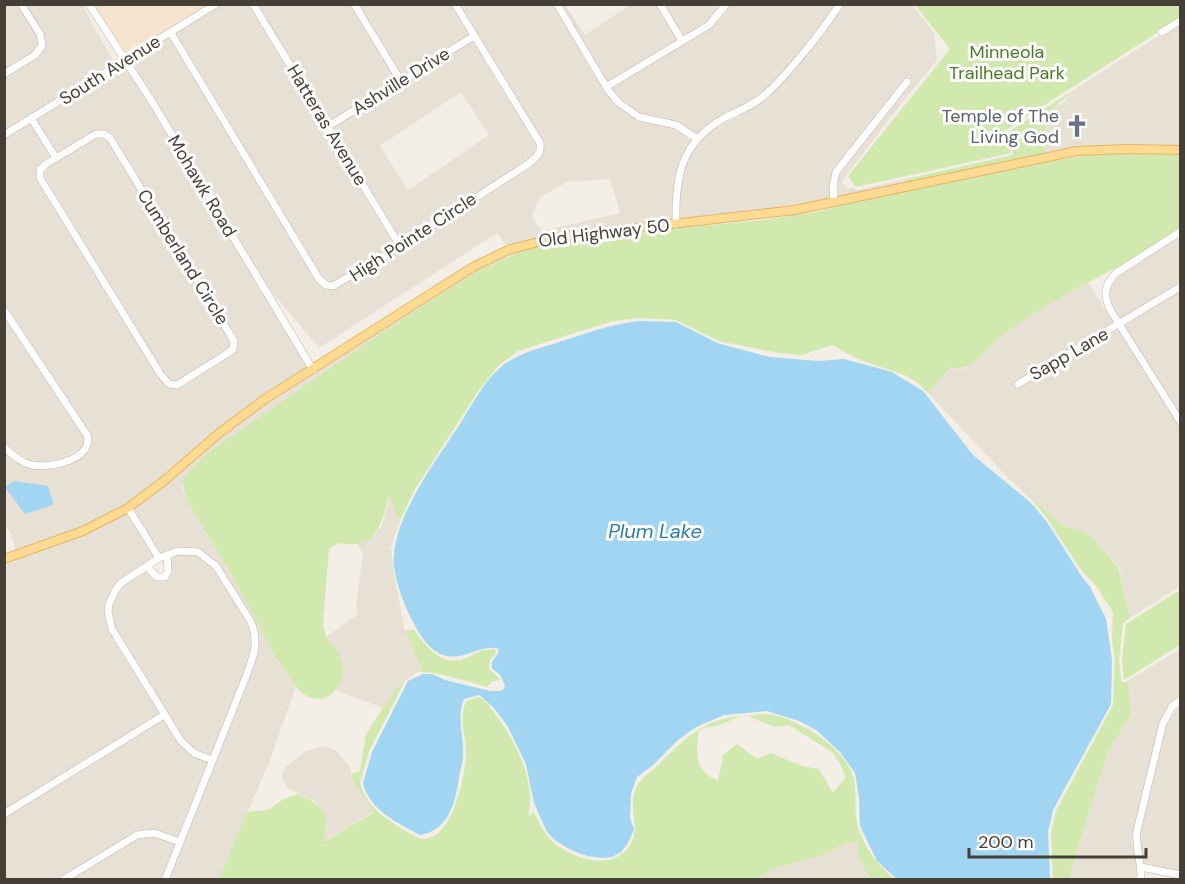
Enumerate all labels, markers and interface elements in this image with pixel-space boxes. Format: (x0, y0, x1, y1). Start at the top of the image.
street label: South Avenue (55, 29, 165, 111)
park label: Minneola Trailhead Park (949, 40, 1065, 85)
street label: Ashville Drive (348, 42, 454, 120)
street label: Hatteras Avenue (281, 60, 373, 190)
place label: Temple of The Living God (942, 104, 1059, 149)
church icon: Temple of The Living God (1064, 113, 1090, 139)
street label: Mohawk Road (162, 130, 242, 242)
street label: Cumberland Circle (132, 185, 234, 329)
street label: High Pointe Circle (345, 187, 481, 287)
street label: Old Highway 50 (537, 213, 671, 253)
street label: Sapp Lane (1025, 322, 1113, 386)
water label: Plum Lake (608, 518, 702, 544)
scale bar (969, 821, 1146, 859)
text: 200 m (978, 830, 1034, 854)

